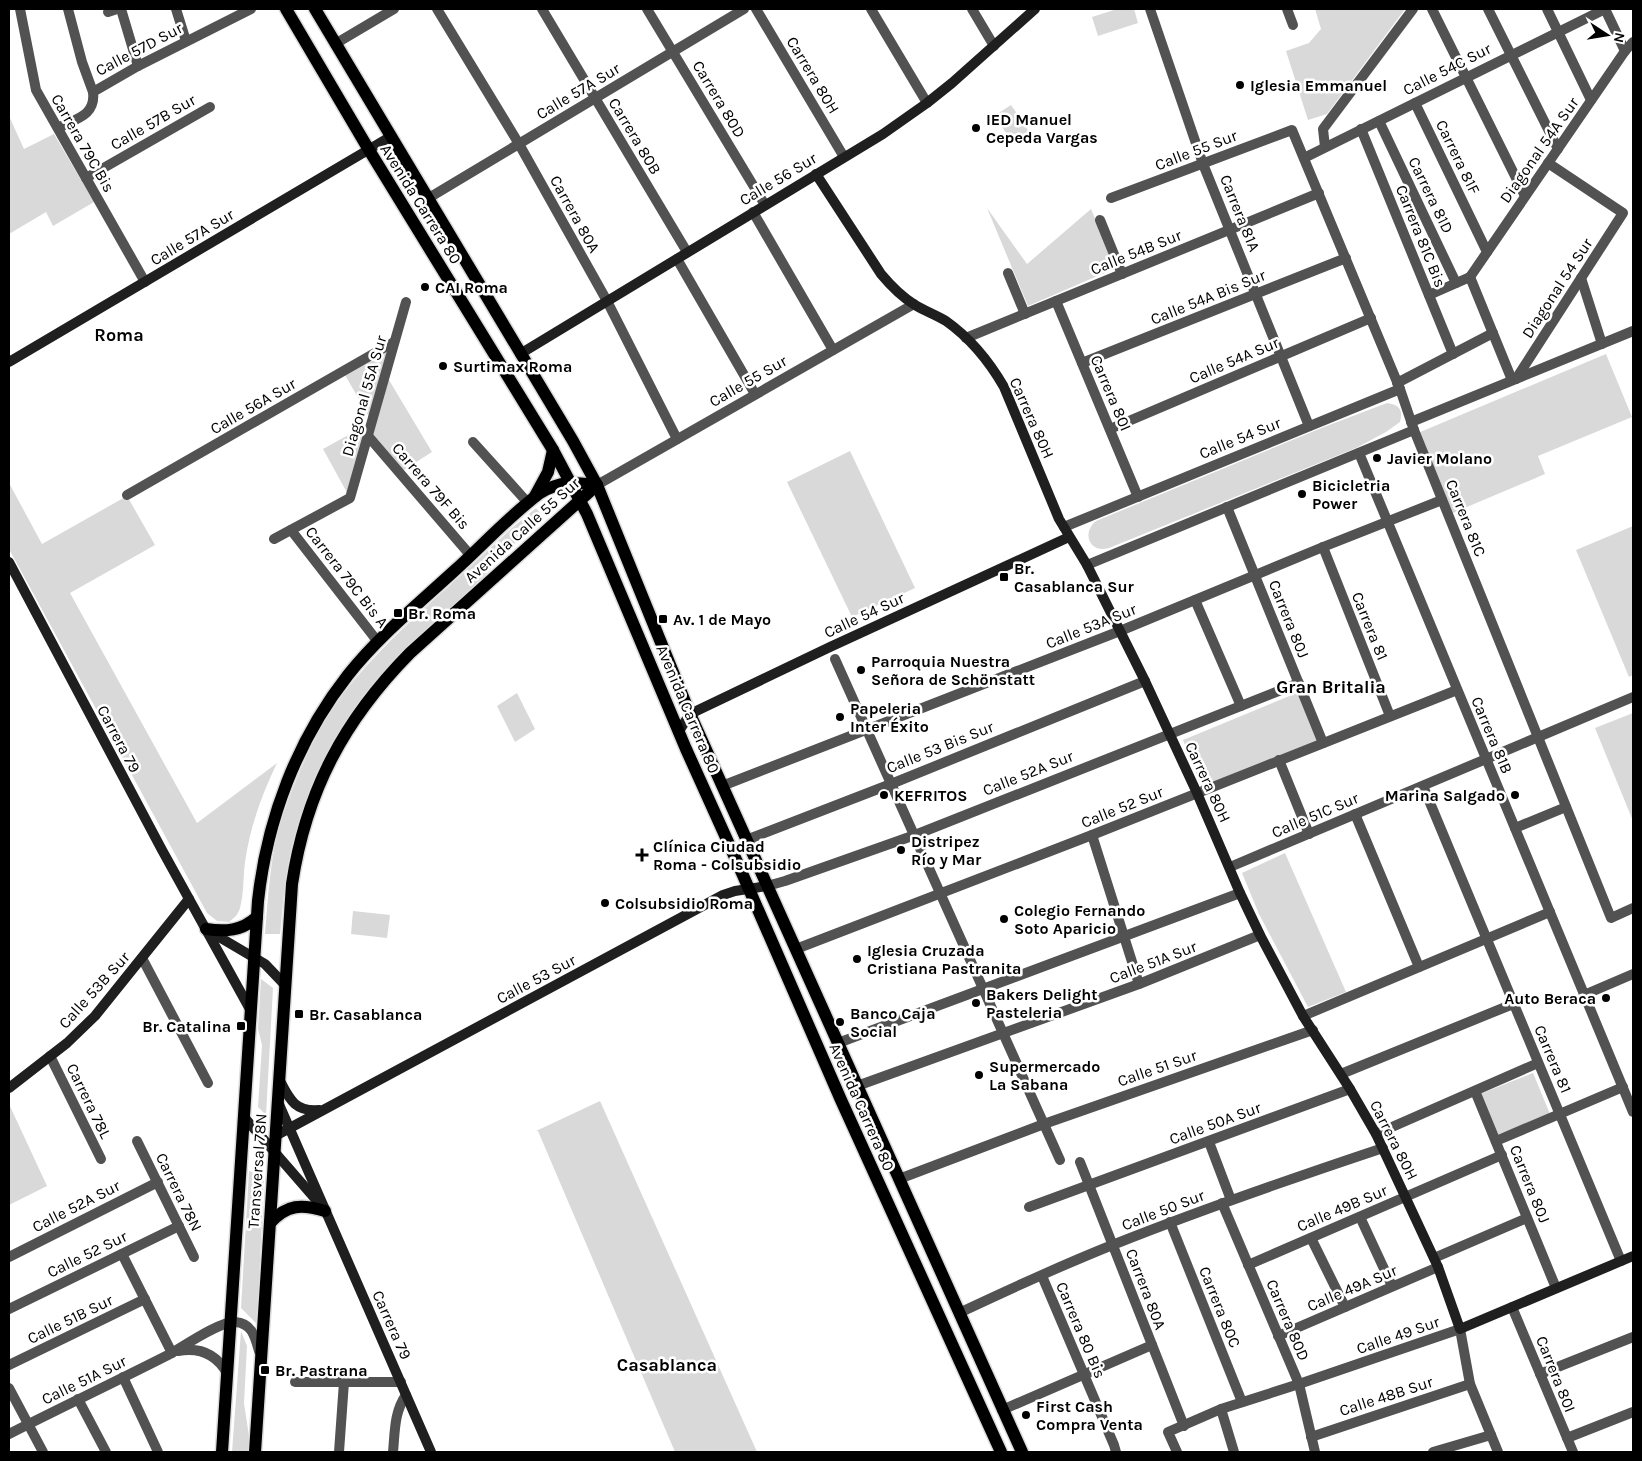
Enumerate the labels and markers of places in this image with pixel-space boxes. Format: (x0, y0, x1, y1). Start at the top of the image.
place label: Iglesia Emmanuel (1250, 76, 1387, 95)
marker: Iglesia Emmanuel (1234, 79, 1246, 91)
place label: IED Manuel Cepeda Vargas (986, 110, 1098, 147)
marker: IED Manuel Cepeda Vargas (970, 122, 982, 134)
place label: CAI Roma (435, 278, 508, 297)
marker: CAI Roma (419, 281, 431, 293)
place label: Surtimax Roma (453, 357, 572, 376)
marker: Surtimax Roma (437, 360, 449, 372)
place label: Javier Molano (1387, 449, 1492, 468)
marker: Javier Molano (1371, 452, 1383, 464)
place label: Bicicletria Power (1312, 476, 1390, 513)
marker: Bicicletria Power (1296, 488, 1308, 500)
place label: Br. Casablanca Sur (1014, 559, 1134, 596)
marker: Br. Casablanca Sur (998, 571, 1010, 583)
place label: Br. Roma (408, 604, 476, 623)
marker: Br. Roma (392, 607, 404, 619)
place label: Av. 1 de Mayo (673, 610, 771, 629)
marker: Av. 1 de Mayo (657, 613, 669, 625)
place label: Parroquia Nuestra Señora de Schönstatt (871, 652, 1035, 689)
marker: Parroquia Nuestra Señora de Schönstatt (855, 664, 867, 676)
place label: Papeleria Inter Éxito (850, 699, 929, 736)
marker: Papeleria Inter Éxito (834, 711, 846, 723)
place label: KEFRITOS (894, 786, 967, 805)
place label: Marina Salgado (1385, 786, 1505, 805)
marker: KEFRITOS (878, 789, 890, 801)
marker: Marina Salgado (1509, 789, 1521, 801)
place label: Distripez Río y Mar (911, 832, 982, 869)
place label: Clínica Ciudad Roma - Colsubsidio (653, 837, 801, 874)
marker: Distripez Río y Mar (895, 844, 907, 856)
marker: Clínica Ciudad Roma - Colsubsidio (635, 848, 649, 862)
place label: Colsubsidio Roma (615, 894, 753, 913)
marker: Colsubsidio Roma (599, 897, 611, 909)
place label: Colegio Fernando Soto Aparicio (1014, 901, 1145, 938)
marker: Colegio Fernando Soto Aparicio (998, 913, 1010, 925)
place label: Iglesia Cruzada Cristiana Pastranita (867, 941, 1021, 978)
marker: Iglesia Cruzada Cristiana Pastranita (851, 953, 863, 965)
place label: Bakers Delight Pasteleria (986, 985, 1098, 1022)
place label: Auto Beraca (1504, 989, 1596, 1008)
marker: Auto Beraca (1600, 992, 1612, 1004)
marker: Bakers Delight Pasteleria (970, 997, 982, 1009)
place label: Banco Caja Social (850, 1004, 936, 1041)
place label: Br. Casablanca (309, 1005, 422, 1024)
marker: Br. Casablanca (293, 1008, 305, 1020)
marker: Banco Caja Social (834, 1016, 846, 1028)
place label: Br. Catalina (142, 1017, 231, 1036)
marker: Br. Catalina (235, 1020, 247, 1032)
place label: Supermercado La Sabana (989, 1057, 1100, 1094)
marker: Supermercado La Sabana (973, 1069, 985, 1081)
place label: Br. Pastrana (275, 1361, 368, 1380)
marker: Br. Pastrana (259, 1364, 271, 1376)
place label: First Cash Compra Venta (1036, 1397, 1143, 1434)
marker: First Cash Compra Venta (1020, 1409, 1032, 1421)

